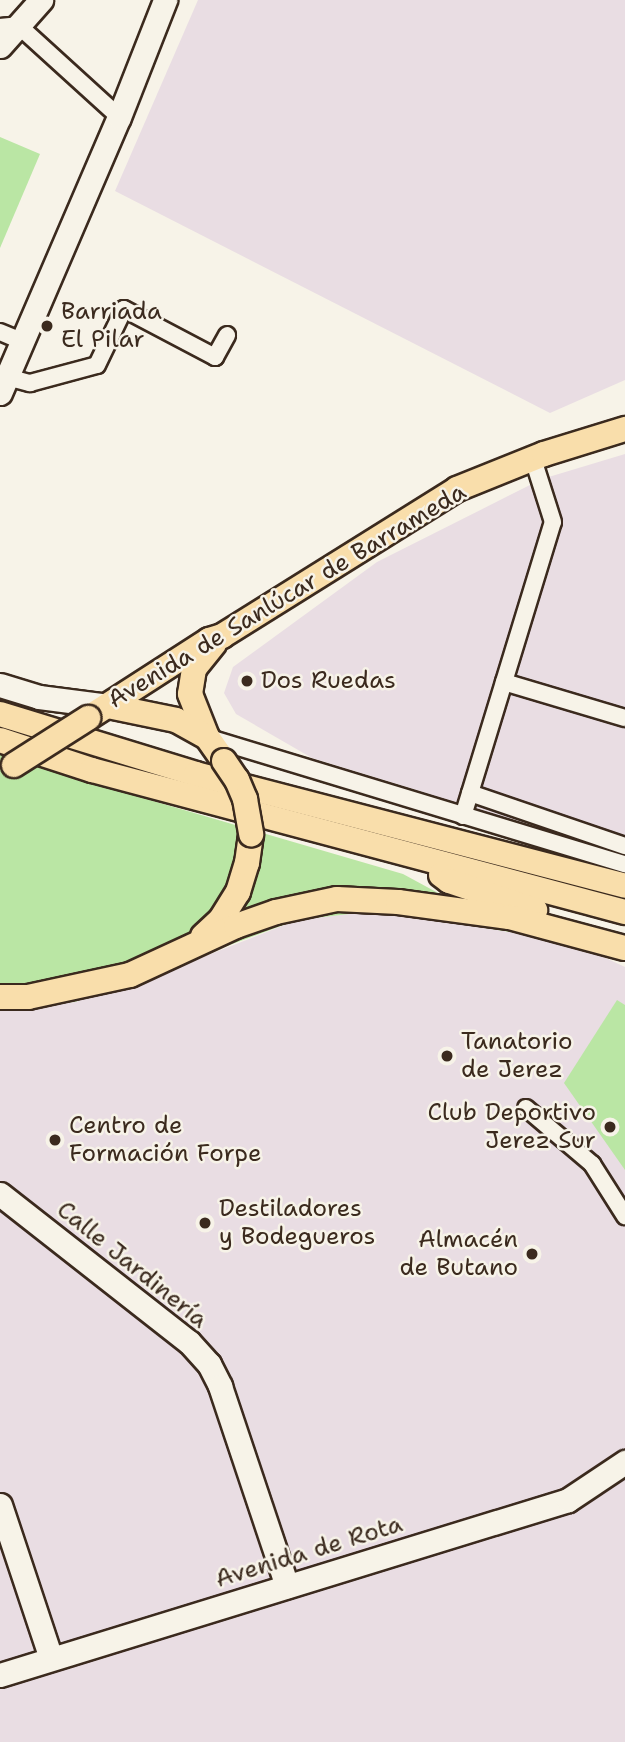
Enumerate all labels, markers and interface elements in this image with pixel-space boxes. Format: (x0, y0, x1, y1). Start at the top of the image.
place label: Barriada El Pilar (61, 298, 162, 354)
marker: Barriada El Pilar (39, 318, 55, 334)
street label: Avenida de Sanlúcar de Barrameda (103, 477, 471, 715)
place label: Dos Ruedas (261, 667, 396, 695)
marker: Dos Ruedas (239, 673, 255, 689)
place label: Tanatorio de Jerez (461, 1028, 573, 1084)
marker: Tanatorio de Jerez (439, 1048, 455, 1064)
place label: Club Deportivo Jerez Sur (427, 1099, 596, 1155)
place label: Centro de Formación Forpe (69, 1112, 261, 1168)
marker: Club Deportivo Jerez Sur (602, 1119, 618, 1135)
marker: Centro de Formación Forpe (47, 1132, 63, 1148)
street label: Calle Jardinería (51, 1195, 213, 1335)
place label: Destiladores y Bodegueros (219, 1195, 375, 1251)
marker: Destiladores y Bodegueros (197, 1215, 213, 1231)
place label: Almacén de Butano (400, 1226, 518, 1282)
marker: Almacén de Butano (524, 1246, 540, 1262)
street label: Avenida de Rota (212, 1510, 406, 1594)

